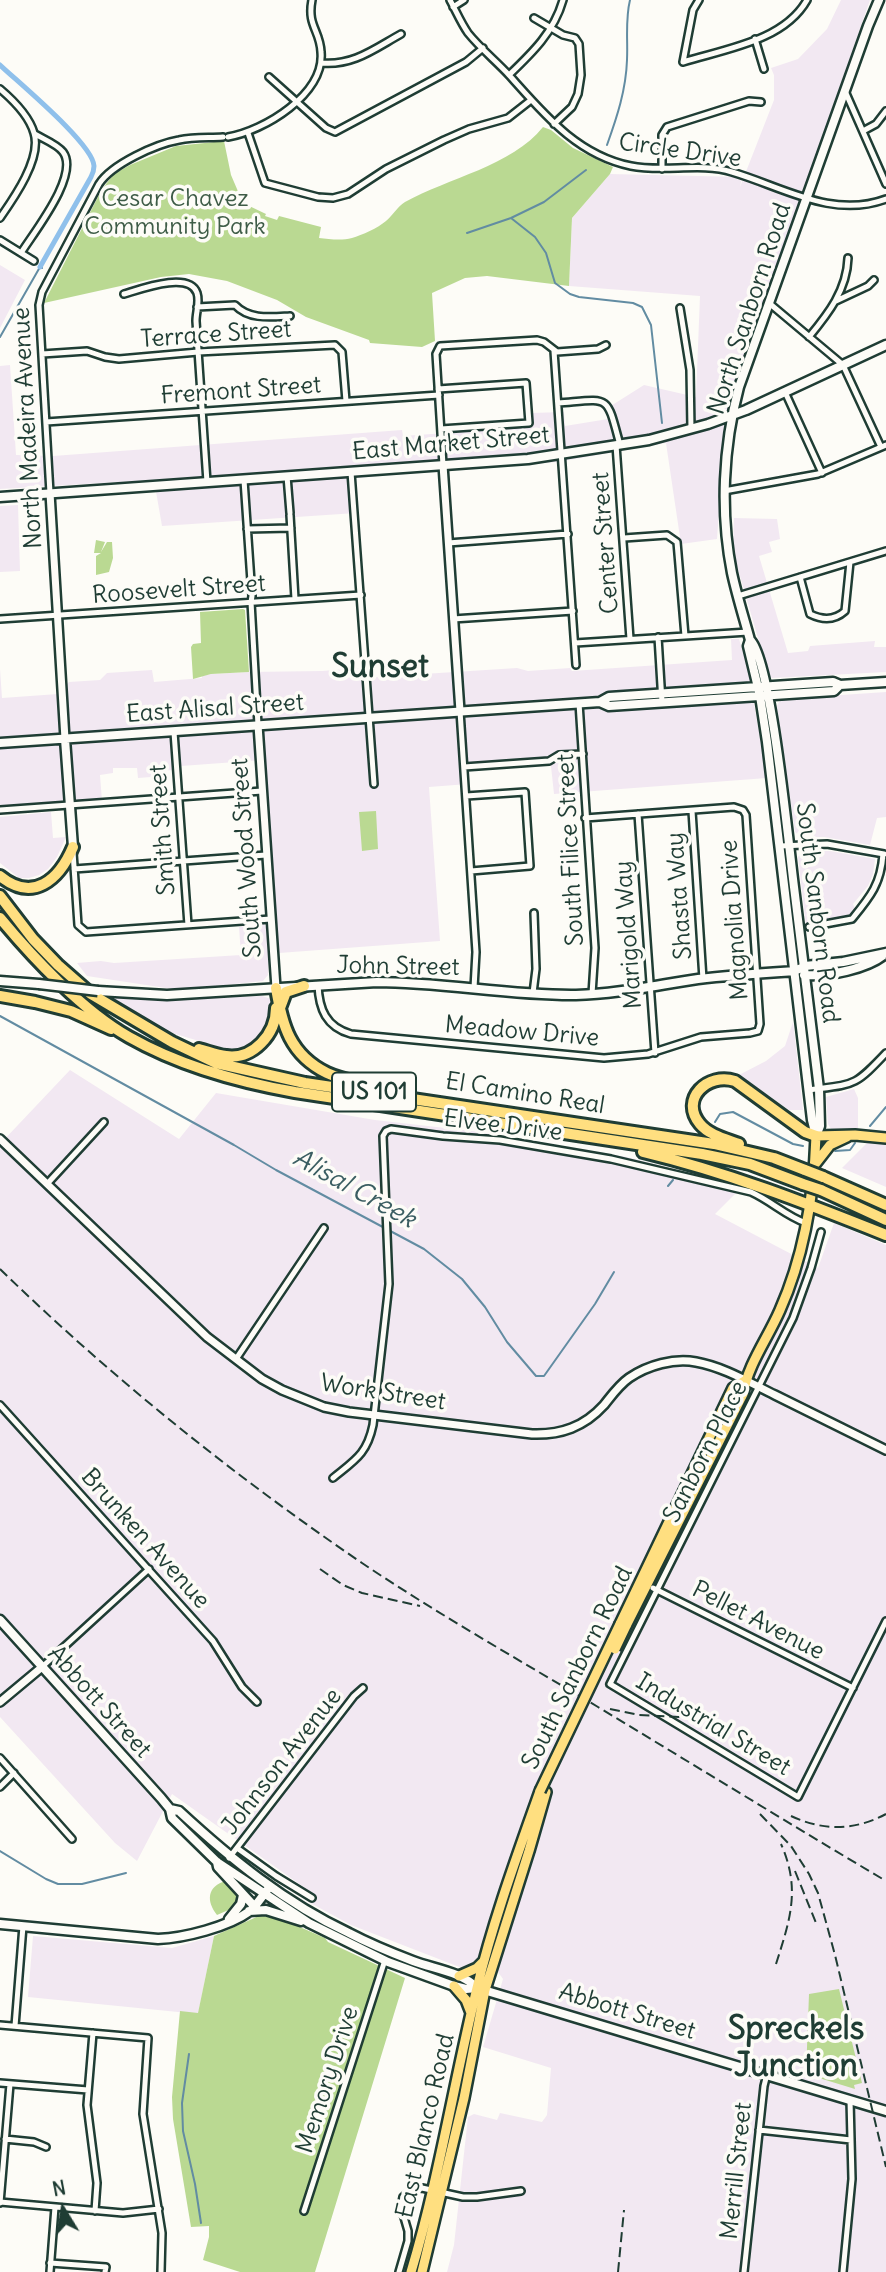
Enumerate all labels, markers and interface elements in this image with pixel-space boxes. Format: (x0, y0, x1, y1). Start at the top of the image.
street label: Circle Drive (617, 128, 743, 174)
park label: Cesar Chavez Community Park (84, 185, 266, 241)
street label: North Sanborn Road (702, 200, 798, 418)
street label: North Madeira Avenue (7, 306, 49, 550)
street label: Terrace Street (140, 315, 292, 355)
street label: Fremont Street (160, 371, 322, 411)
street label: East Market Street (351, 421, 551, 467)
street label: Center Street (587, 471, 625, 615)
street label: Roosevelt Street (91, 570, 267, 610)
district label: Sunset (331, 649, 429, 687)
street label: East Alisal Street (125, 688, 305, 730)
street label: South Filice Street (552, 753, 590, 947)
street label: South Wood Street (226, 757, 268, 959)
street label: Smith Street (144, 763, 182, 897)
street label: South Sanborn Road (789, 801, 845, 1025)
street label: Shasta Way (661, 831, 699, 961)
street label: Magnolia Drive (715, 839, 755, 1001)
street label: Marigold Way (609, 860, 649, 1010)
street label: John Street (336, 952, 460, 982)
street label: Meadow Drive (444, 1011, 600, 1053)
street label: El Camino Real (443, 1067, 607, 1121)
road number: US 101 (332, 1072, 416, 1112)
street label: Elvee Drive (442, 1104, 564, 1148)
water label: Alisal Creek (287, 1143, 421, 1235)
street label: Work Street (318, 1369, 448, 1417)
street label: Sanborn Place (658, 1376, 754, 1528)
street label: Brunken Avenue (75, 1463, 215, 1615)
street label: South Sanborn Road (516, 1562, 640, 1774)
street label: Pellet Avenue (687, 1575, 829, 1667)
street label: Abbott Street (41, 1640, 157, 1764)
street label: Industrial Street (630, 1668, 796, 1782)
street label: Johnson Avenue (216, 1683, 348, 1841)
street label: Abbott Street (555, 1978, 699, 2046)
street label: Memory Drive (291, 2003, 365, 2157)
district label: Spreckels Junction (728, 2011, 864, 2086)
street label: East Blanco Road (391, 2031, 461, 2221)
street label: Merrill Street (715, 2101, 759, 2241)
north arrow (28, 2174, 98, 2244)
text: N (50, 2175, 68, 2201)

